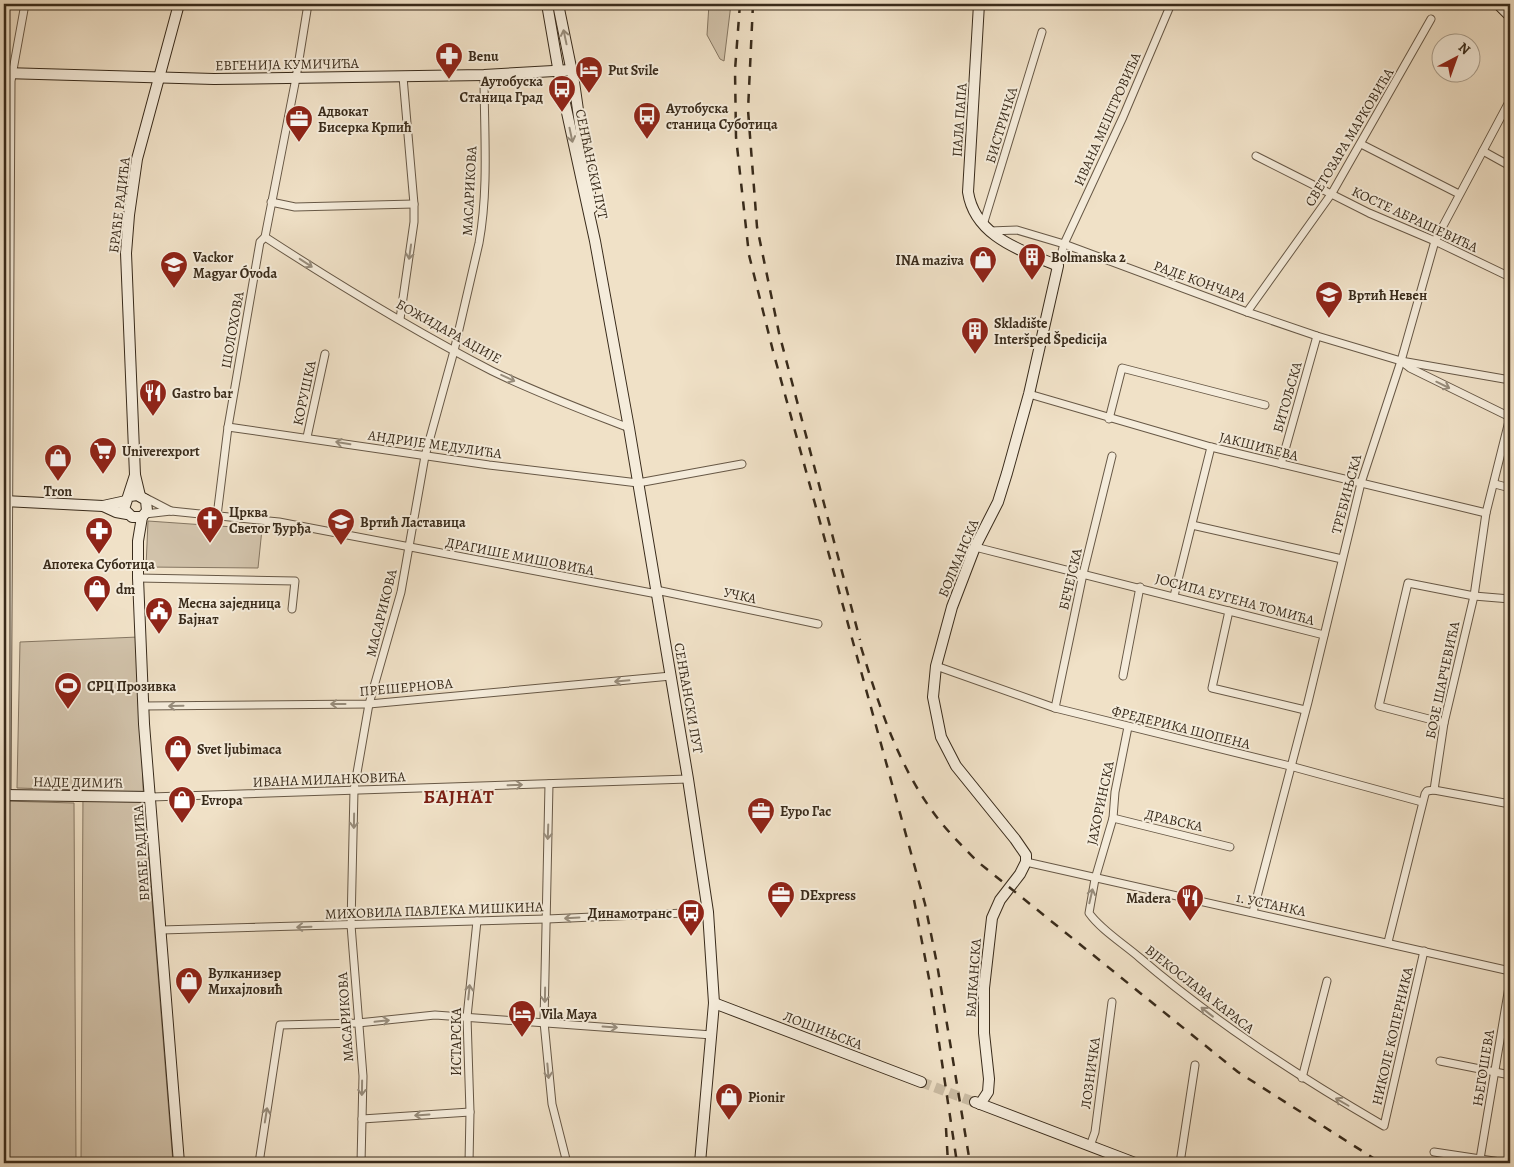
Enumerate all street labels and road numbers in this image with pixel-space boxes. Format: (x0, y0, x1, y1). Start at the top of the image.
street label: ИВАНА МЕШТРОВИЋА (1069, 49, 1146, 189)
street label: ЕВГЕНИЈА КУМИЧИЋА (215, 54, 360, 75)
street label: СВЕТОЗАРА МАРКОВИЋА (1300, 64, 1399, 210)
street label: ПАЛА ПАПА (947, 82, 972, 158)
street label: БИСТРИЧКА (981, 84, 1022, 166)
street label: СЕНЋАНСКИ ПУТ (571, 107, 613, 221)
street label: МАСАРИКОВА (458, 145, 481, 236)
street label: БРАЋЕ РАДИЋА (104, 155, 135, 254)
street label: КОСТЕ АБРАШЕВИЋА (1349, 182, 1482, 257)
street label: РАДЕ КОНЧАРА (1151, 256, 1249, 307)
street label: ШОЛОХОВА (216, 289, 249, 370)
street label: БОЖИДАРА АЏИЈЕ (393, 295, 505, 368)
street label: КОРУШКА (288, 358, 321, 427)
street label: БИТОЉСКА (1268, 359, 1307, 435)
street label: АНДРИЈЕ МЕДУЛИЋА (366, 426, 504, 463)
street label: ЈАКШИЋЕВА (1217, 427, 1301, 466)
street label: ТРЕБИЊСКА (1327, 451, 1366, 536)
street label: БОЛМАНСКА (934, 516, 984, 600)
street label: ДРАГИШЕ МИШОВИЋА (444, 533, 597, 580)
street label: БЕЧЕЈСКА (1054, 546, 1087, 612)
street label: МАСАРИКОВА (361, 566, 402, 659)
street label: ЈОСИПА ЕУГЕНА ТОМИЋА (1153, 569, 1317, 630)
street label: УЧКА (722, 583, 759, 608)
street label: БОЗЕ ШАРЧЕВИЋА (1421, 619, 1464, 741)
street label: СЕНЋАНСКИ ПУТ (669, 641, 708, 755)
street label: ПРЕШЕРНОВА (359, 674, 454, 701)
street label: ФРЕДЕРИКА ШОПЕНА (1110, 701, 1253, 754)
street label: ЈАХОРИНСКА (1082, 759, 1119, 847)
street label: ИВАНА МИЛАНКОВИЋА (252, 767, 407, 792)
street label: НАДЕ ДИМИЋ (33, 772, 124, 793)
street label: БРАЋЕ РАДИЋА (129, 803, 154, 902)
street label: ДРАВСКА (1143, 805, 1205, 837)
street label: 1. УСТАНКА (1234, 888, 1308, 921)
street label: МИХОВИЛА ПАВЛЕКА МИШКИНА (324, 897, 544, 924)
street label: БАЛКАНСКА (961, 937, 986, 1018)
street label: ВЈЕКОСЛАВА КАРАСА (1141, 941, 1259, 1039)
street label: НИКОЛЕ КОПЕРНИКА (1367, 964, 1418, 1107)
street label: МАСАРИКОВА (333, 971, 358, 1063)
street label: ИСТАРСКА (447, 1007, 466, 1076)
street label: ЛОШИЊСКА (781, 1007, 866, 1055)
street label: ЊЕГОШЕВА (1468, 1027, 1499, 1108)
street label: ЛОЗНИЧКА (1076, 1035, 1105, 1110)

